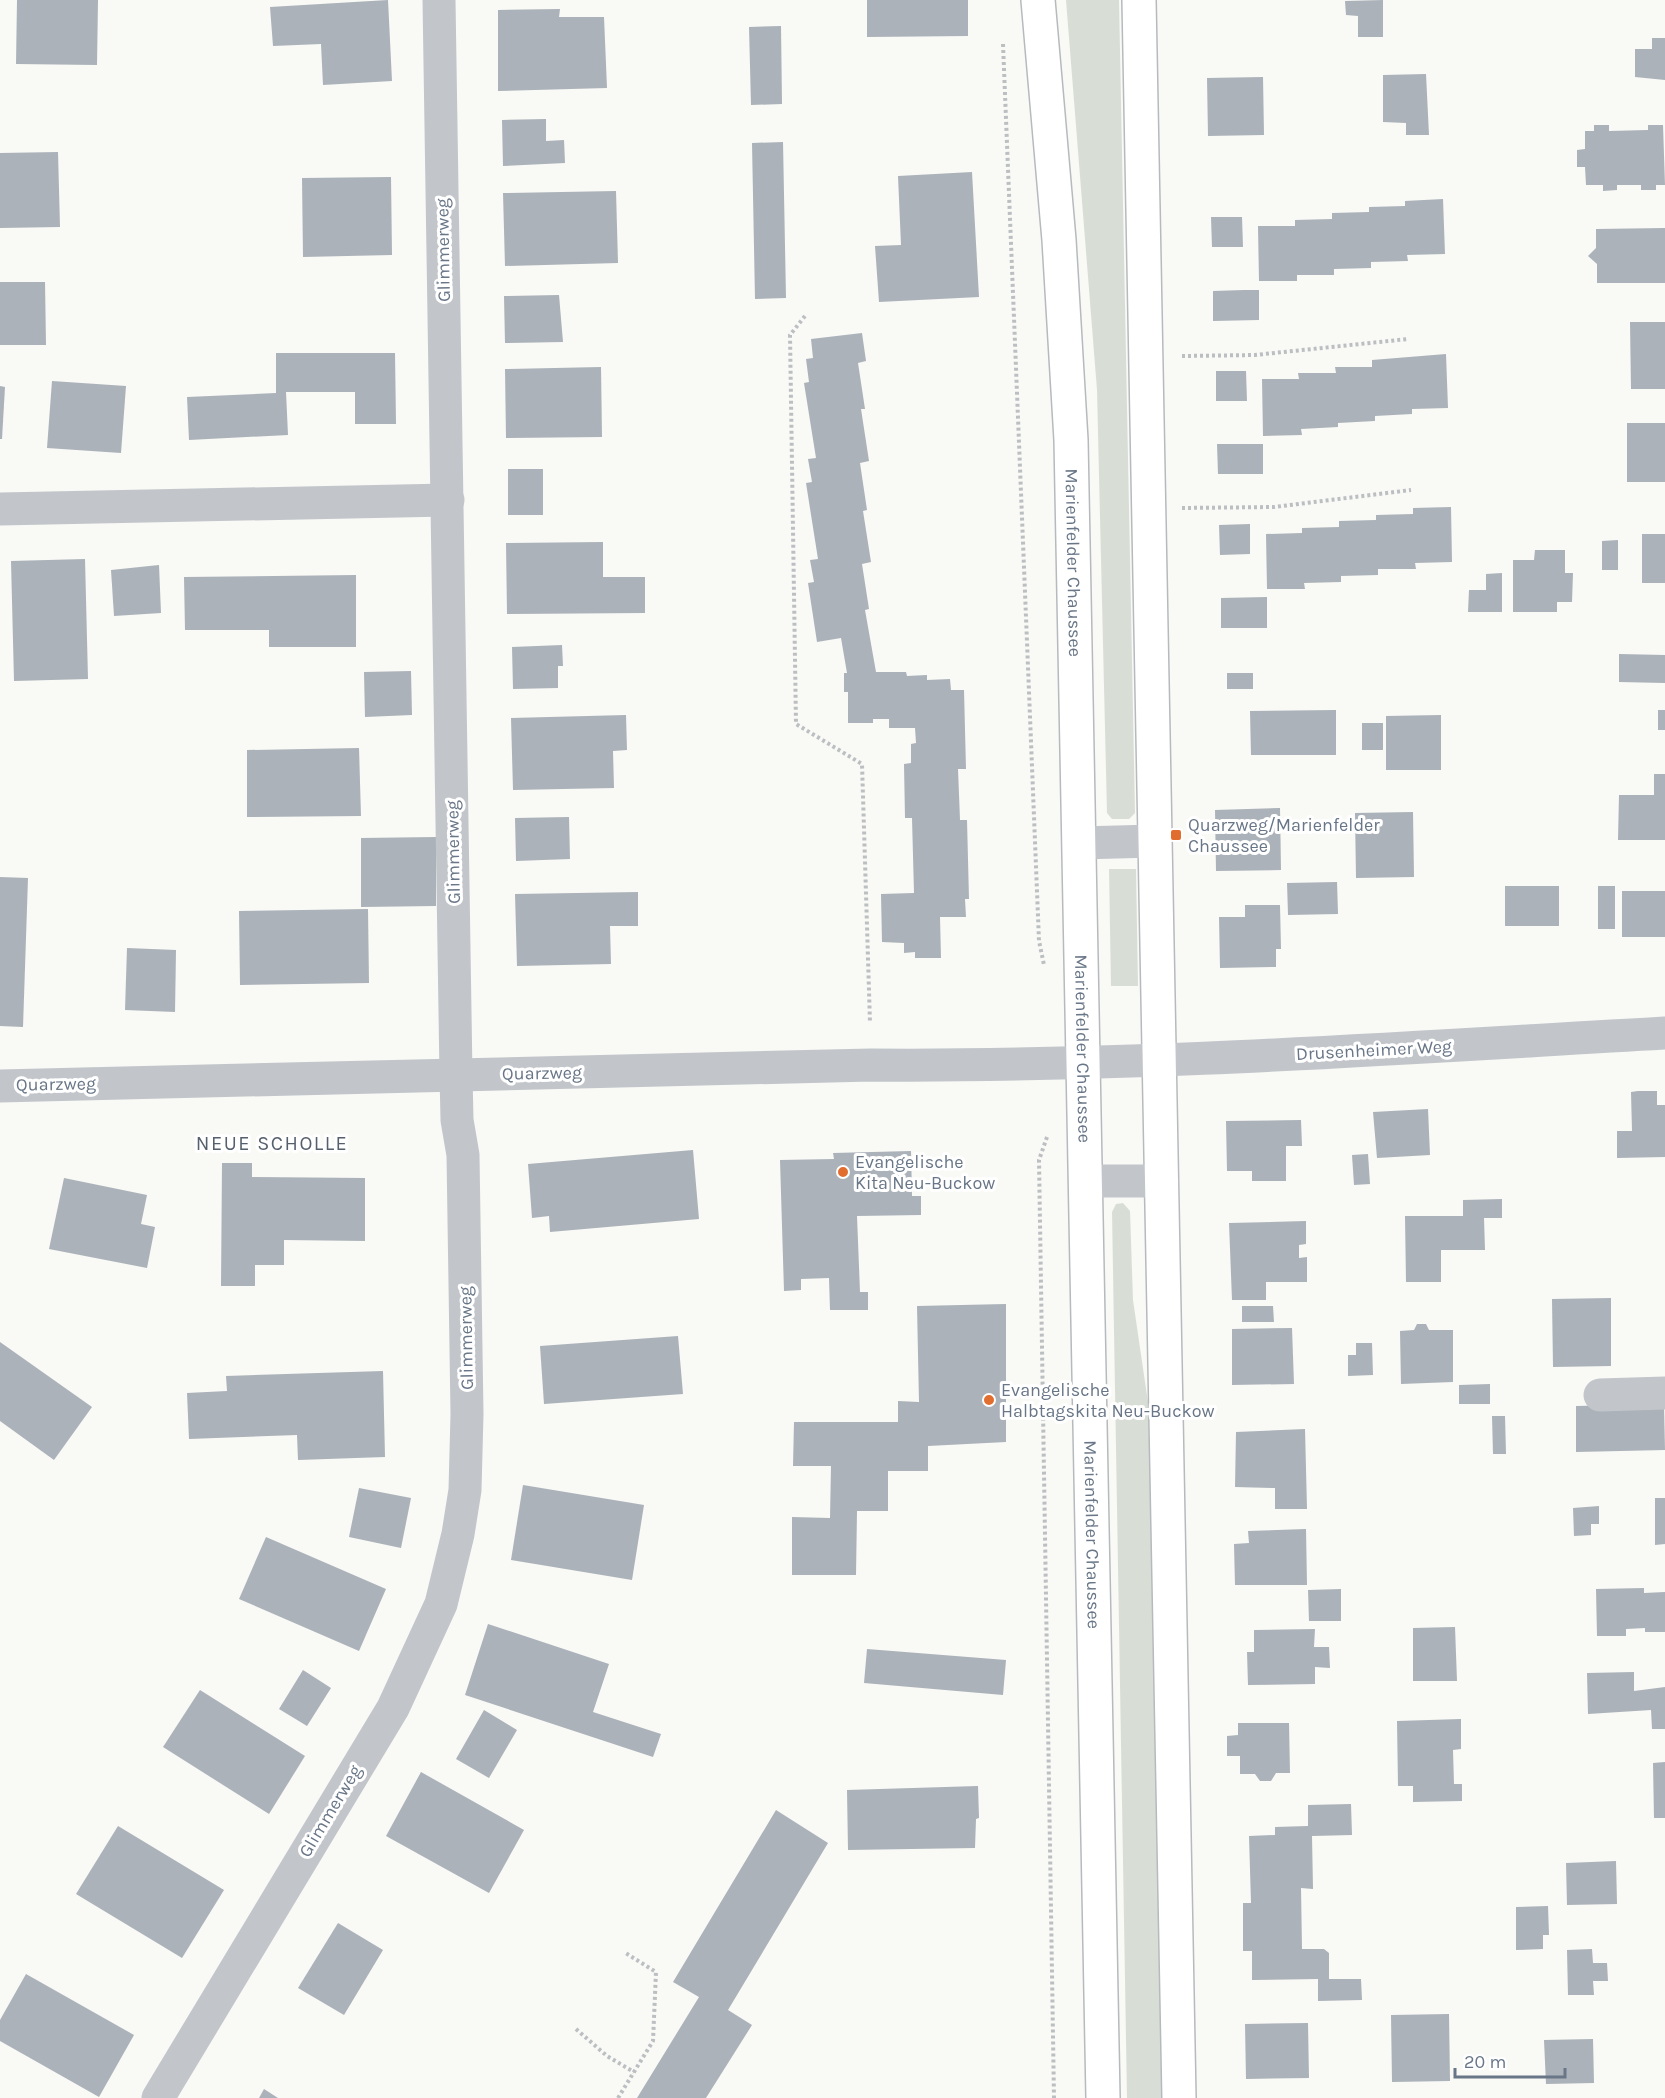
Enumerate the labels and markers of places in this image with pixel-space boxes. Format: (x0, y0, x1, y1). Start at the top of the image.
place label: Quarzweg/Marienfelder Chaussee (1188, 814, 1380, 857)
marker: Quarzweg/Marienfelder Chaussee (1169, 828, 1183, 842)
place label: Evangelische Kita Neu-Buckow (855, 1151, 995, 1194)
marker: Evangelische Kita Neu-Buckow (836, 1165, 850, 1179)
place label: Evangelische Halbtagskita Neu-Buckow (1001, 1379, 1215, 1422)
marker: Evangelische Halbtagskita Neu-Buckow (982, 1393, 996, 1407)

